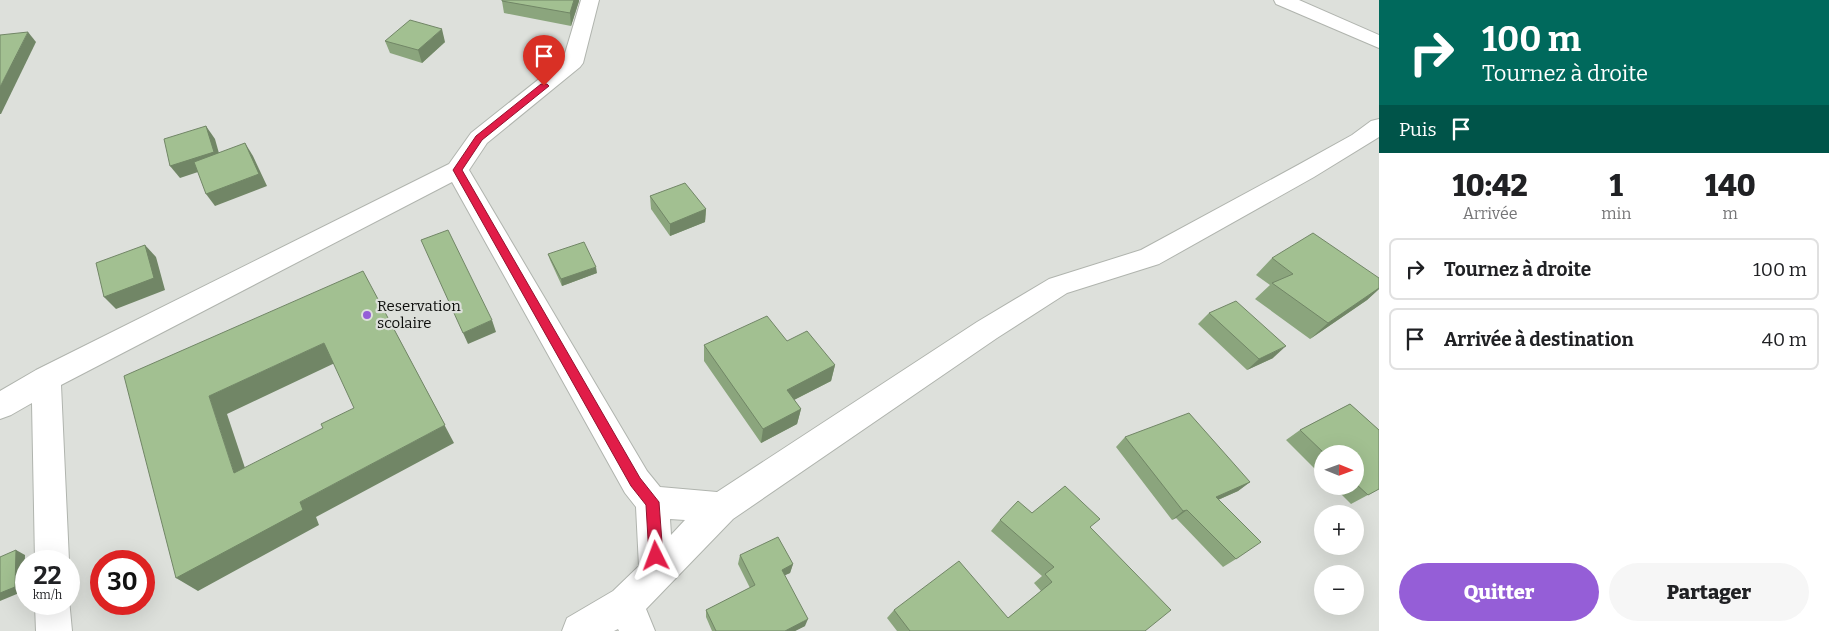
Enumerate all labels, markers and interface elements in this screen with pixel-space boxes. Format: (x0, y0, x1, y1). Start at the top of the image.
text: 100 m (1482, 18, 1581, 60)
icon: right (1399, 20, 1464, 85)
pin (523, 35, 565, 86)
icon: arrive (530, 42, 558, 70)
text: Tournez à droite (1482, 60, 1648, 87)
icon: arrive (1447, 115, 1475, 143)
text: Puis (1399, 118, 1437, 141)
text: 10:42 (1452, 168, 1528, 204)
text: 1 (1610, 168, 1623, 204)
text: 140 (1705, 168, 1756, 204)
text: Arrivée (1463, 204, 1518, 223)
text: min (1601, 204, 1631, 223)
text: m (1723, 204, 1738, 223)
icon: right (1401, 255, 1429, 283)
text: Tournez à droite (1444, 258, 1591, 281)
text: 100 m (1753, 258, 1807, 281)
place label: Reservation scolaire (377, 297, 461, 332)
marker: Reservation scolaire (361, 309, 373, 321)
icon: arrive (1401, 325, 1429, 353)
text: Arrivée à destination (1444, 328, 1634, 351)
text: 40 m (1762, 328, 1807, 351)
north arrow (1314, 445, 1364, 495)
map controls (1314, 445, 1364, 615)
button: + (1314, 505, 1364, 555)
position arrow (629, 529, 681, 581)
speed limit sign: 30 (90, 550, 155, 615)
text: 22 (33, 561, 62, 591)
button: Quitter (1399, 563, 1599, 621)
button: Partager (1609, 563, 1809, 621)
button: − (1314, 565, 1364, 615)
text: km/h (33, 588, 62, 602)

